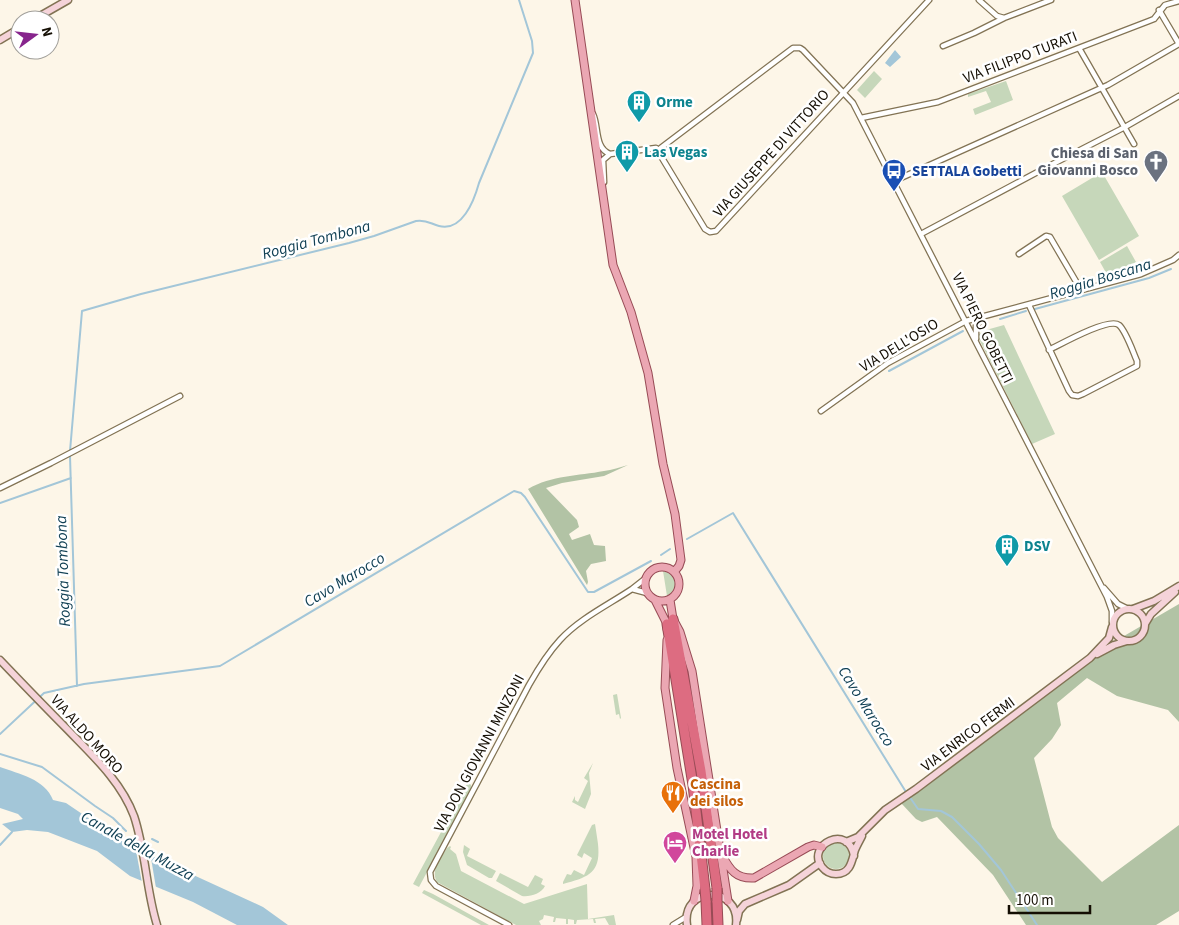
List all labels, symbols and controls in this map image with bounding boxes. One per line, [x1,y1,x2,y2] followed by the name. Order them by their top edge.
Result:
[10,10,60,60] north arrow
[36,25,57,39] text: N
[960,26,1080,89] street label: VIA FILIPPO TURATI
[708,85,835,222] street label: VIA GIUSEPPE DI VITTORIO
[626,89,652,123] building icon: Orme
[656,92,693,113] place label: Orme
[614,139,640,173] building icon: Las Vegas
[644,142,708,163] place label: Las Vegas
[1037,143,1138,181] place label: Chiesa di San Giovanni Bosco
[1143,149,1169,183] church icon: Chiesa di San Giovanni Bosco
[881,158,907,192] bus stop icon: SETTALA Gobetti
[912,161,1022,182] place label: SETTALA Gobetti
[260,215,373,265] water label: Roggia Tombona
[1047,253,1154,305] water label: Roggia Boscana
[947,269,1018,387] street label: VIA PIERO GOBETTI
[856,314,943,377] street label: VIA DELL'OSIO
[50,515,76,627] water label: Roggia Tombona
[994,533,1020,567] building icon: DSV
[1024,536,1051,557] place label: DSV
[300,547,389,613] water label: Cavo Marocco
[833,662,900,751] water label: Cavo Marocco
[429,671,530,836] street label: VIA DON GIOVANNI MINZONI
[45,690,128,778] street label: VIA ALDO MORO
[917,692,1020,777] street label: VIA ENRICO FERMI
[690,774,744,812] place label: Cascina dei silos
[660,780,686,814] restaurant icon: Cascina dei silos
[77,806,198,886] water label: Canale della Muzza
[692,824,768,862] place label: Motel Hotel Charlie
[662,830,688,864] hotel icon: Motel Hotel Charlie
[1009,882,1090,914] scale bar
[1016,890,1054,911] text: 100 m

